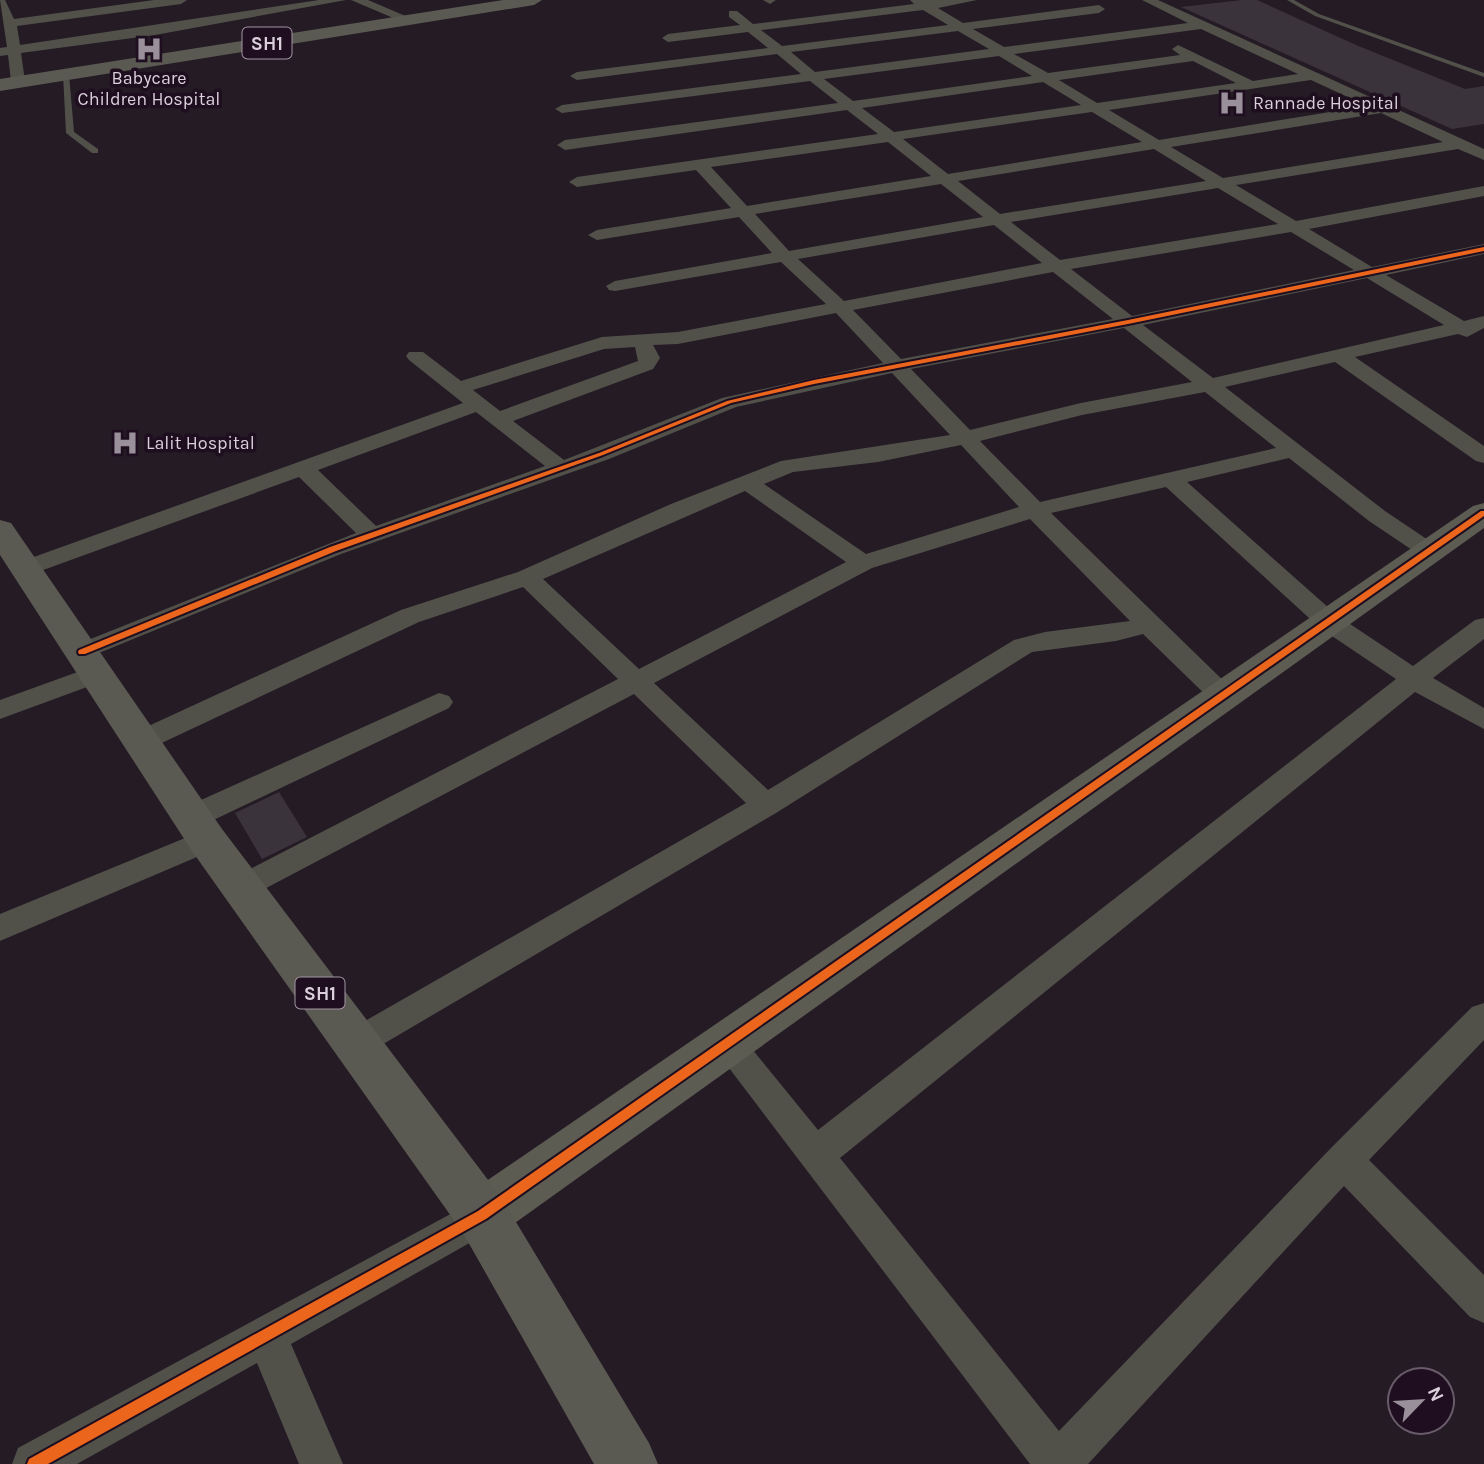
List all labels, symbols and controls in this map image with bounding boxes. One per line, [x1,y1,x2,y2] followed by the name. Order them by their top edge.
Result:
[243,28,292,58] road number: SH1
[134,34,164,64] hospital icon: Babycare Children Hospital
[78,67,220,110] place label: Babycare Children Hospital
[1217,88,1247,118] hospital icon: Rannade Hospital
[1253,92,1399,114] place label: Rannade Hospital
[110,428,140,458] hospital icon: Lalit Hospital
[146,432,255,454] place label: Lalit Hospital
[296,978,344,1009] road number: SH1
[1386,1366,1456,1436] north arrow
[1423,1383,1448,1405] text: N

